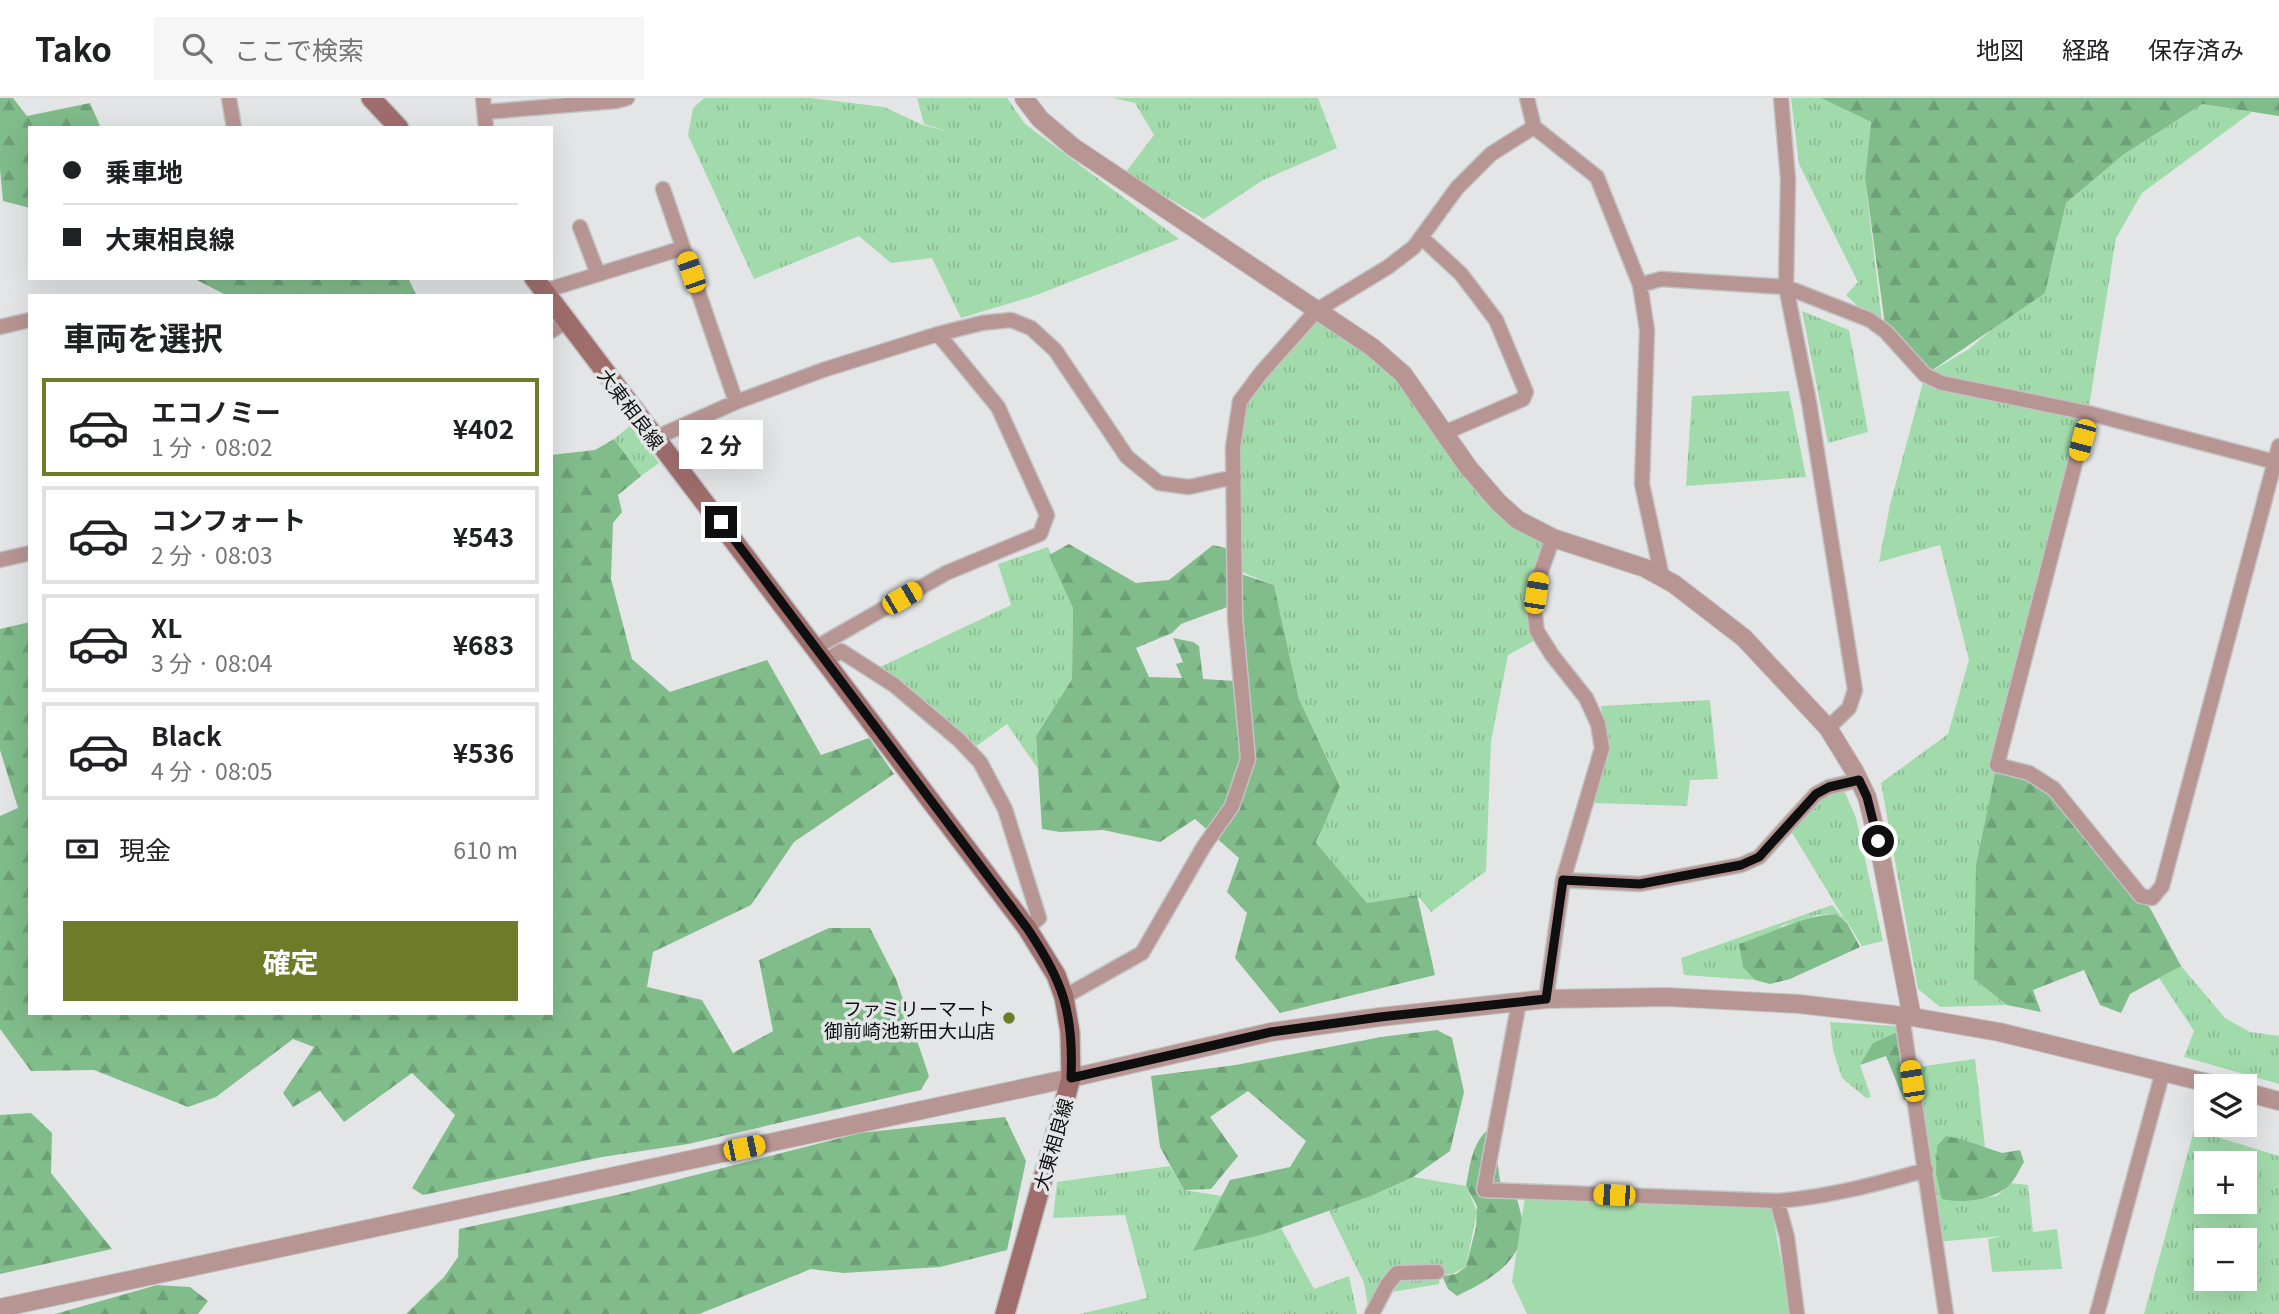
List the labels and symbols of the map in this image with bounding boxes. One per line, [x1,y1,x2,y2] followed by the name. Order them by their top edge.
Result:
[675,249,708,295] car
[593,362,671,454] street label: 大東相良線
[2067,417,2098,463] car
[679,420,763,470] callout: 2 分
[705,506,737,538] route end
[1523,571,1550,615] car
[879,578,926,618] car
[1862,825,1894,857] route start
[824,994,995,1043] place label: ファミリーマート 御前崎池新田大山店
[1001,1010,1017,1026] marker: ファミリーマート 御前崎池新田大山店
[1899,1059,1926,1103] car
[1026,1095,1078,1193] street label: 大東相良線
[722,1133,767,1163] car
[1593,1184,1636,1206] car

